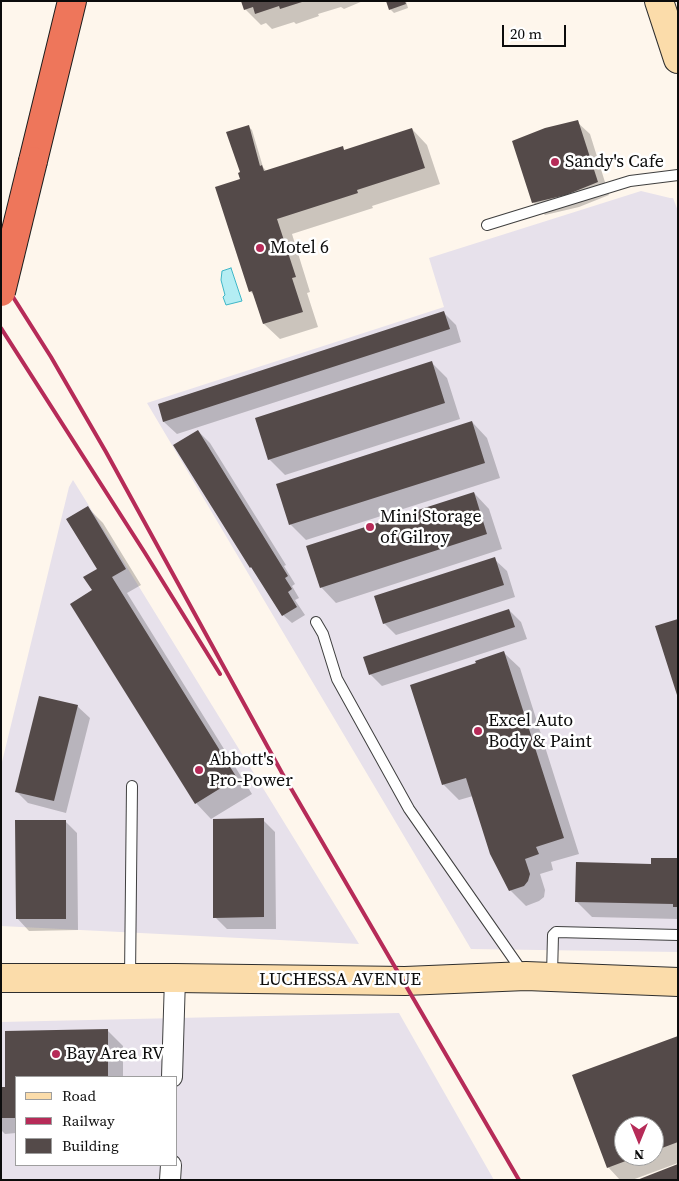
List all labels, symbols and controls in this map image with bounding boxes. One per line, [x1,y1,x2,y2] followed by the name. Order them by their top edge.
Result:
[504,15,568,47] scale bar
[510,23,542,44] text: 20 m
[565,151,664,173] place label: Sandy's Cafe
[549,156,561,168] marker: Sandy's Cafe
[270,237,329,259] place label: Motel 6
[254,242,266,254] marker: Motel 6
[380,506,482,548] place label: Mini Storage of Gilroy
[364,521,376,533] marker: Mini Storage of Gilroy
[488,710,592,752] place label: Excel Auto Body & Paint
[472,725,484,737] marker: Excel Auto Body & Paint
[209,749,293,792] place label: Abbott's Pro-Power
[193,764,205,776] marker: Abbott's Pro-Power
[259,969,421,991] street label: LUCHESSA AVENUE
[66,1043,164,1065] place label: Bay Area RV
[50,1048,62,1060] marker: Bay Area RV
[15,1076,178,1166] legend
[62,1085,96,1106] text: Road
[62,1110,115,1131] text: Railway
[614,1116,664,1166] north arrow
[62,1135,119,1156] text: Building
[634,1145,644,1165] text: N

